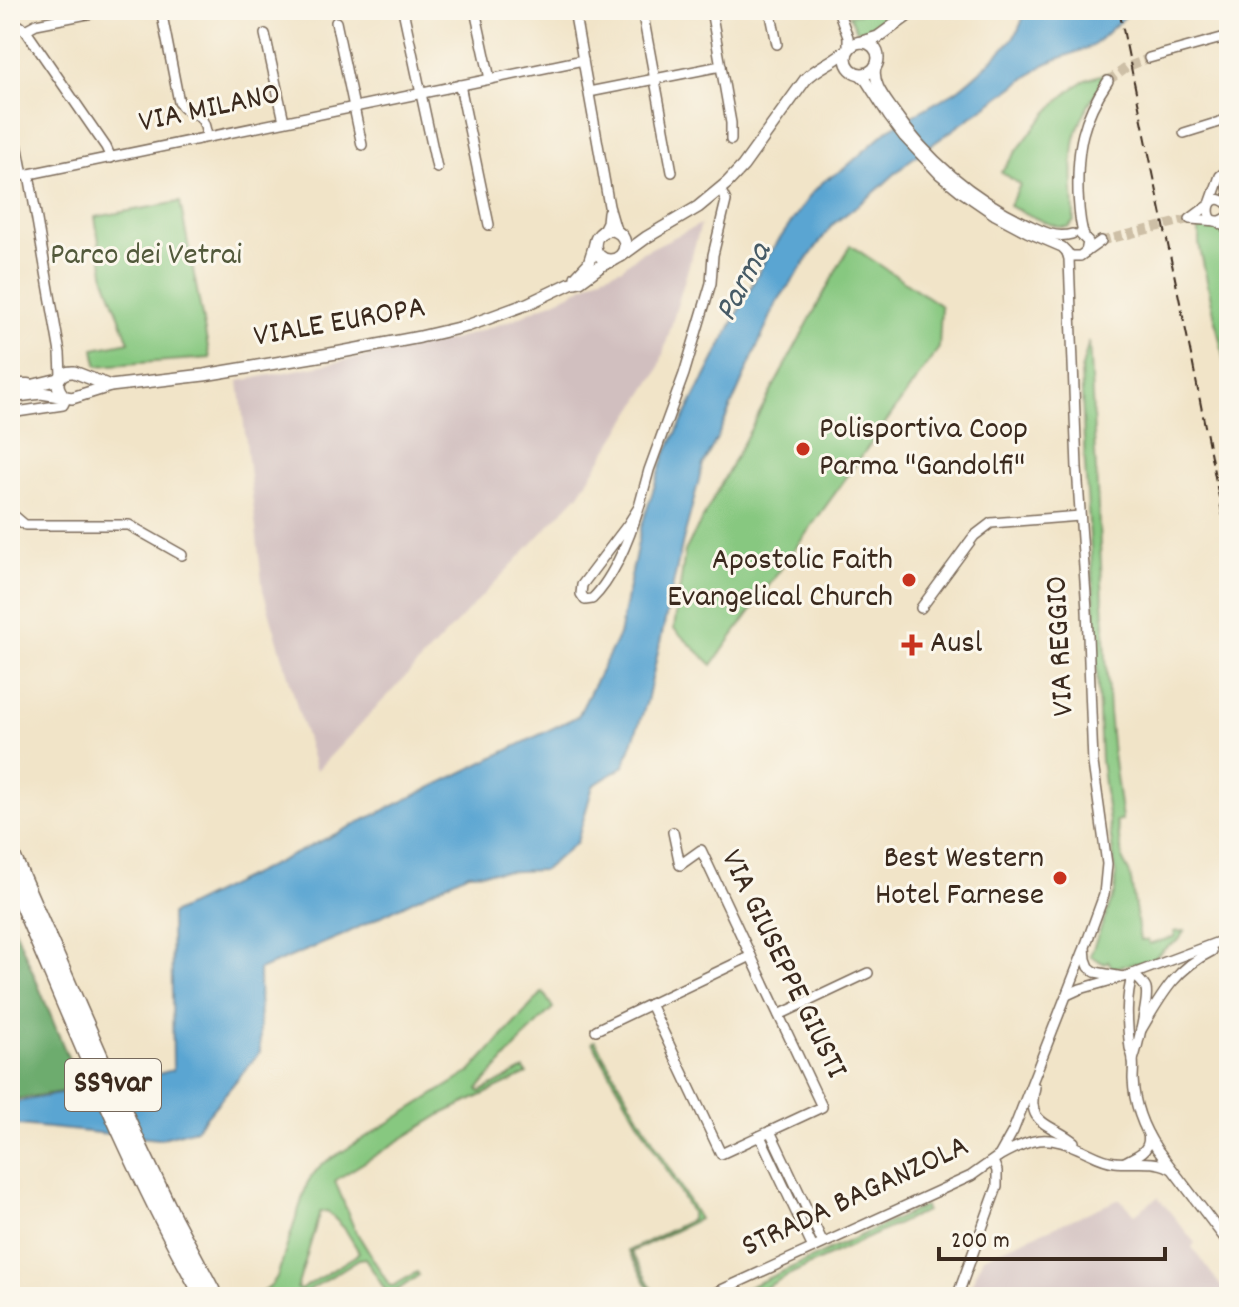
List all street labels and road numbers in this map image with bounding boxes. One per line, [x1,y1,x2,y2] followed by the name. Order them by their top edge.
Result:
[135,73,285,147] street label: VIA MILANO
[251,286,429,362] street label: VIALE EUROPA
[1035,574,1089,718] street label: VIA REGGIO
[707,843,857,1087] street label: VIA GIUSEPPE GIUSTI
[65,1059,161,1111] road number: SS9var
[735,1125,977,1271] street label: STRADA BAGANZOLA

